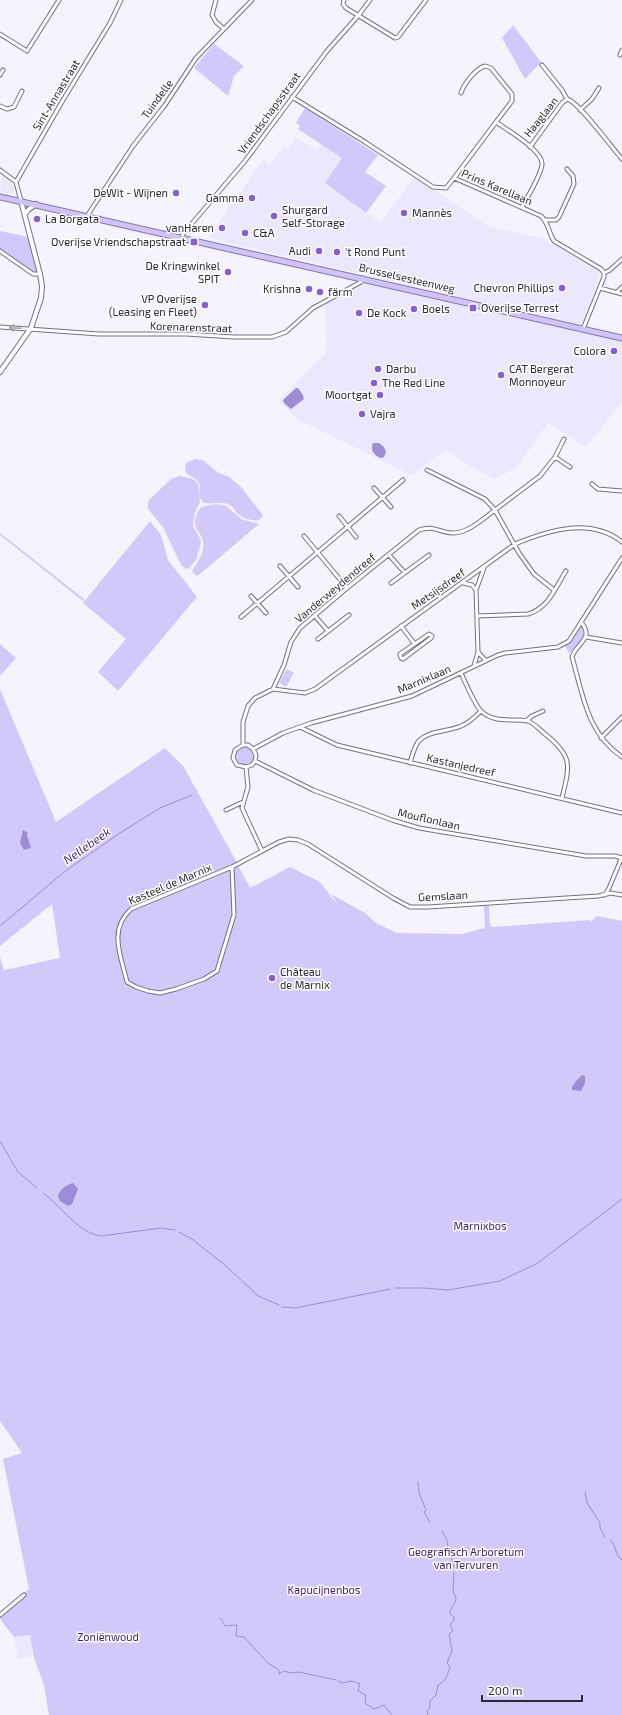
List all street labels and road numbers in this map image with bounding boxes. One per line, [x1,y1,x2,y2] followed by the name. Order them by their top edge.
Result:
[29,57,82,133] street label: Sint-Annastraat
[235,69,303,156] street label: Vriendschapsstraat
[138,76,175,121] street label: Tuindelle
[521,94,560,139] street label: Haaglaan
[460,166,535,207] street label: Prins Karellaan
[358,260,457,295] street label: Brusselsesteenweg
[150,319,232,334] street label: Korenarenstraat
[292,550,378,625] street label: Vanderweydendreef
[408,565,468,613] street label: Metsijsdreef
[395,661,452,696] street label: Marnixlaan
[425,750,497,780] street label: Kastanjedreef
[397,805,462,832] street label: Mouflonlaan
[126,860,214,907] street label: Kasteel de Marnix
[418,888,468,903] street label: Gemslaan

